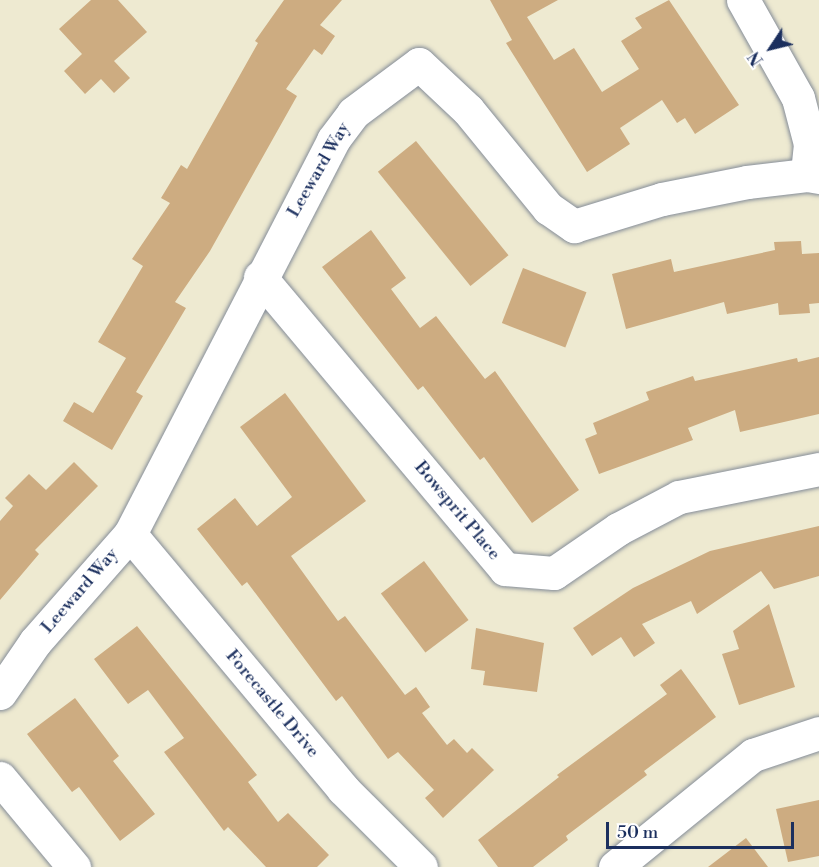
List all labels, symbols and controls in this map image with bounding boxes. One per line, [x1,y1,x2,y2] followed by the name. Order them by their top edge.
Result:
[741,18,801,78] north arrow
[744,47,768,69] text: N
[283,119,355,221] street label: Leeward Way
[409,457,505,565] street label: Bowsprit Place
[37,544,123,638] street label: Leeward Way
[221,646,323,762] street label: Forecastle Drive
[609,810,796,848] scale bar
[617,821,658,844] text: 50 m

